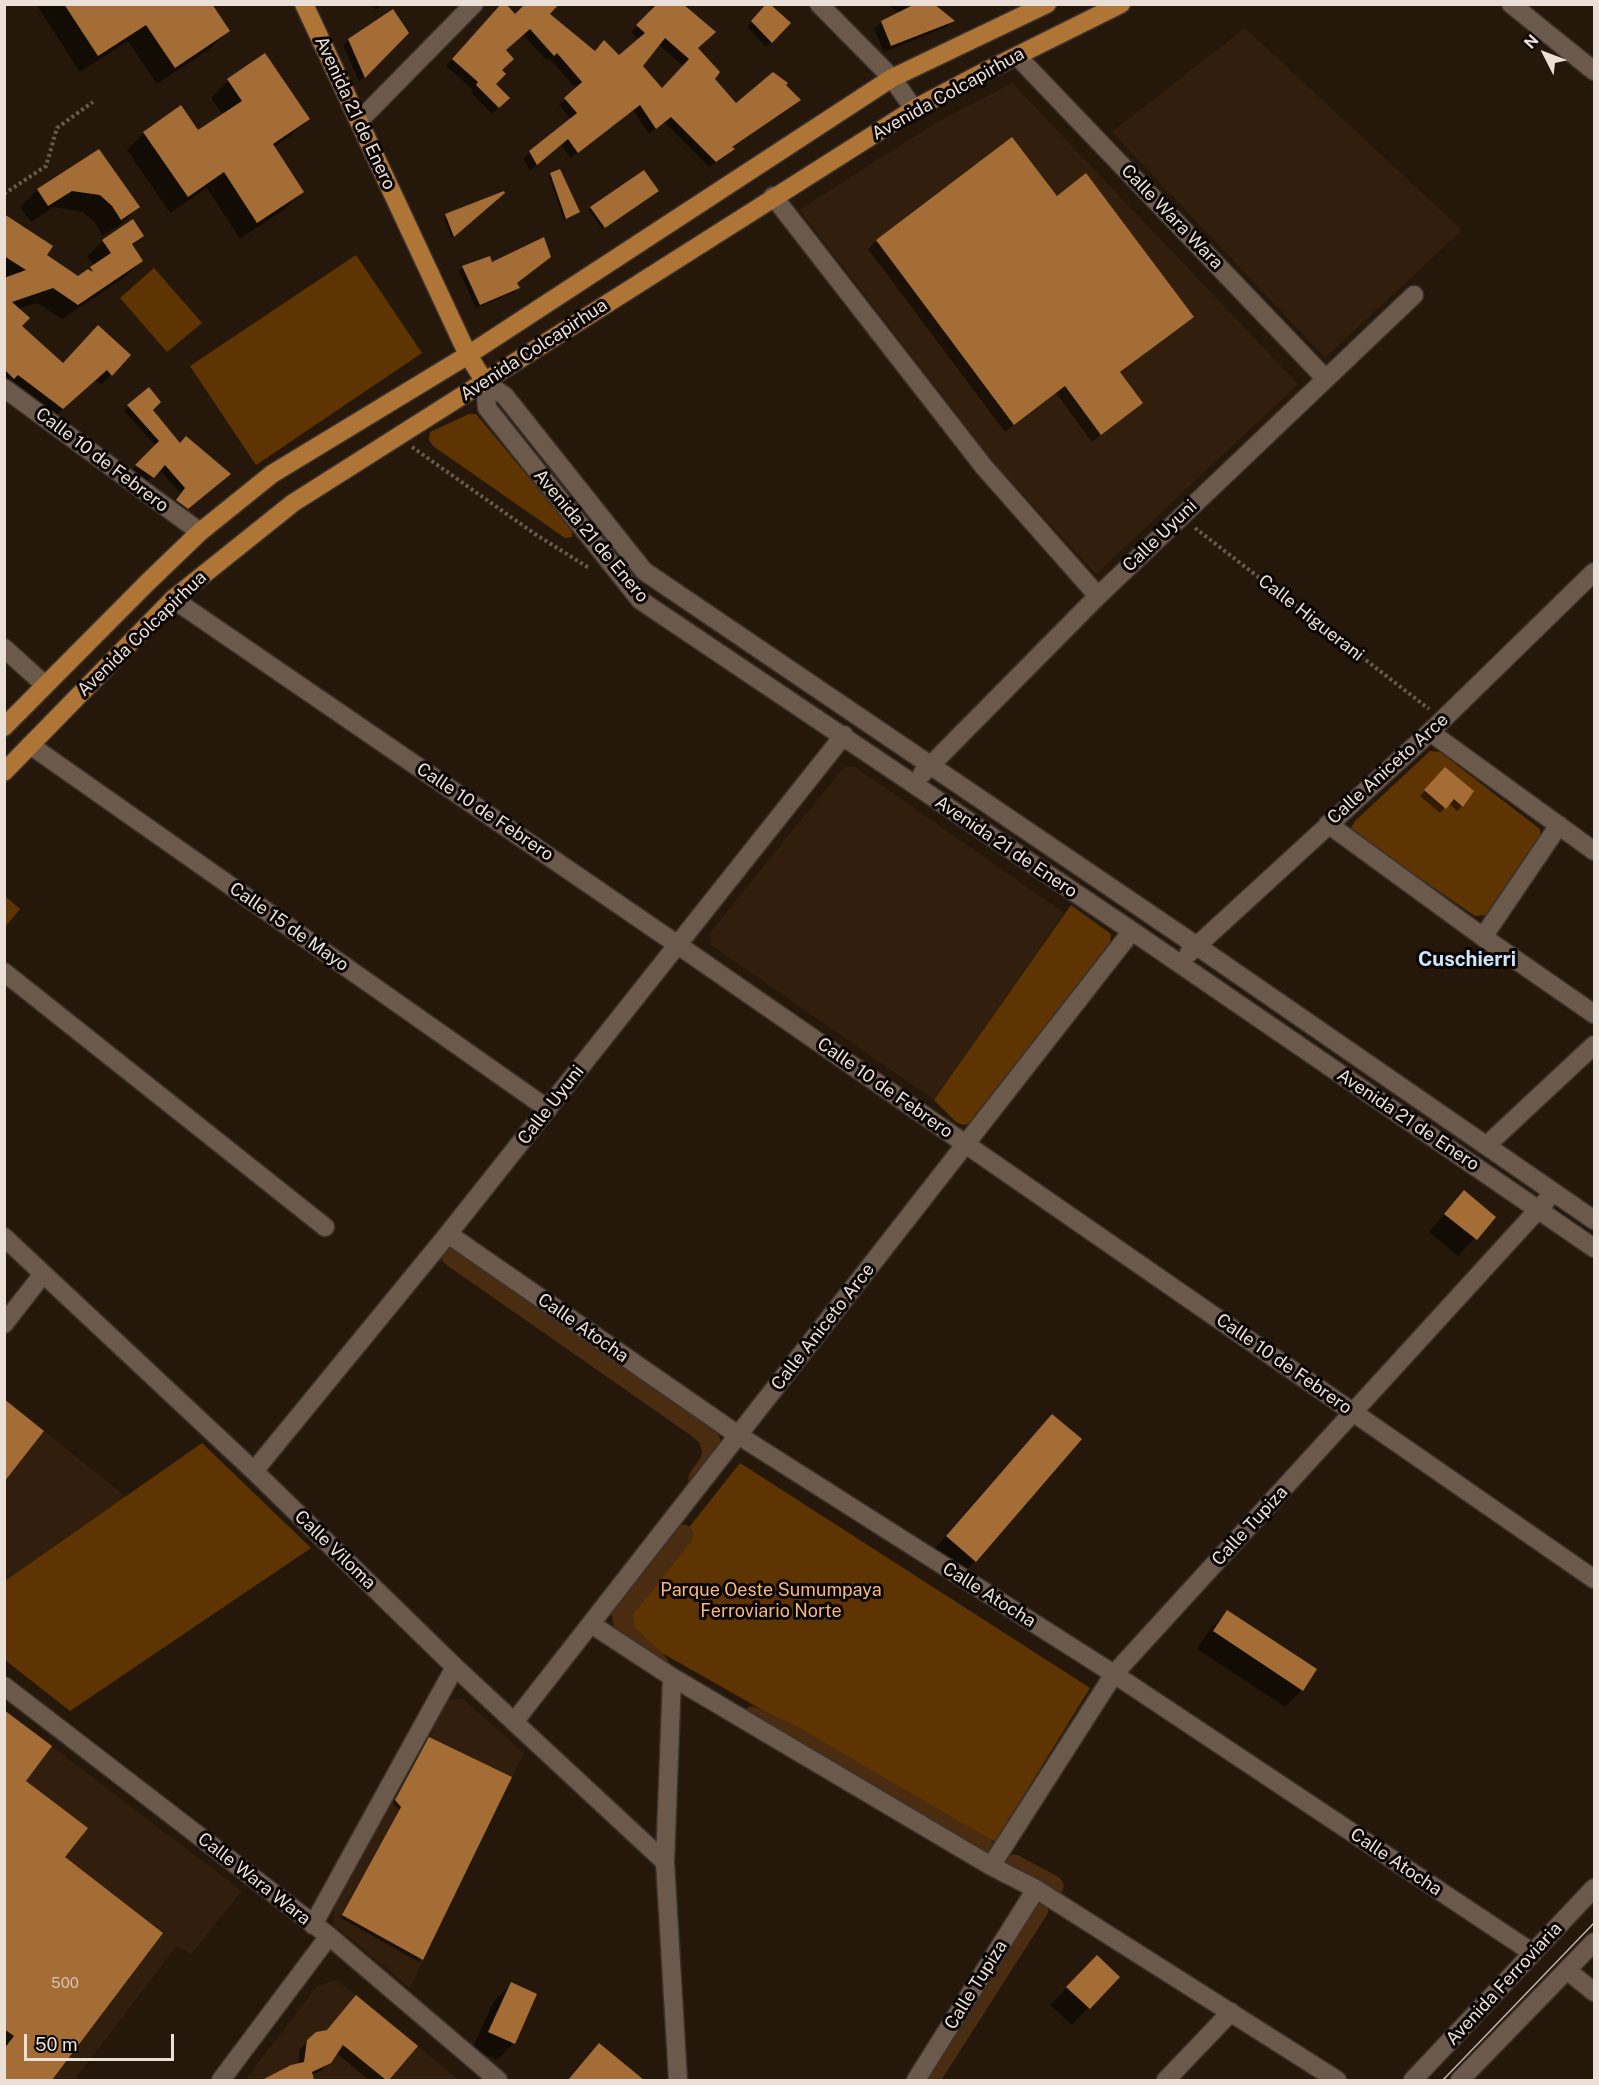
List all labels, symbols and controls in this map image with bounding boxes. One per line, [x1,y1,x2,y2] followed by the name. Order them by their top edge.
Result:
[1515,24,1575,84] north arrow
[1520,31,1542,53] text: N
[310,33,400,193] street label: Avenida 21 de Enero
[868,43,1028,145] street label: Avenida Colcapirhua
[1117,160,1227,274] street label: Calle Wara Wara
[456,294,612,406] street label: Avenida Colcapirhua
[31,403,173,517] street label: Calle 10 de Febrero
[529,465,653,607] street label: Avenida 21 de Enero
[1118,495,1202,577] street label: Calle Uyuni
[73,567,211,701] street label: Avenida Colcapirhua
[1254,570,1368,666] street label: Calle Higuerani
[1323,709,1453,829] street label: Calle Aniceto Arce
[412,758,558,866] street label: Calle 10 de Febrero
[931,791,1081,903] street label: Avenida 21 de Enero
[225,878,353,976] street label: Calle 15 de Mayo
[1418,948,1516,972] district label: Cuschierri
[813,1033,957,1143] street label: Calle 10 de Febrero
[513,1061,589,1149] street label: Calle Uyuni
[1333,1064,1483,1176] street label: Avenida 21 de Enero
[767,1259,879,1395] street label: Calle Aniceto Arce
[534,1289,632,1367] street label: Calle Atocha
[1212,1309,1356,1419] street label: Calle 10 de Febrero
[1208,1482,1292,1570] street label: Calle Tupiza
[290,1506,380,1594] street label: Calle Viloma
[938,1558,1040,1632] street label: Calle Atocha
[660,1579,882,1622] park label: Parque Oeste Sumumpaya Ferroviario Norte
[1346,1823,1446,1901] street label: Calle Atocha
[193,1828,315,1930] street label: Calle Wara Wara
[1441,1918,1567,2050] street label: Avenida Ferroviaria
[940,1936,1012,2034] street label: Calle Tupiza
[51,1974,79,1992] house number: 500
[27,2022,177,2060] scale bar
[35,2034,78,2055] text: 50 m

